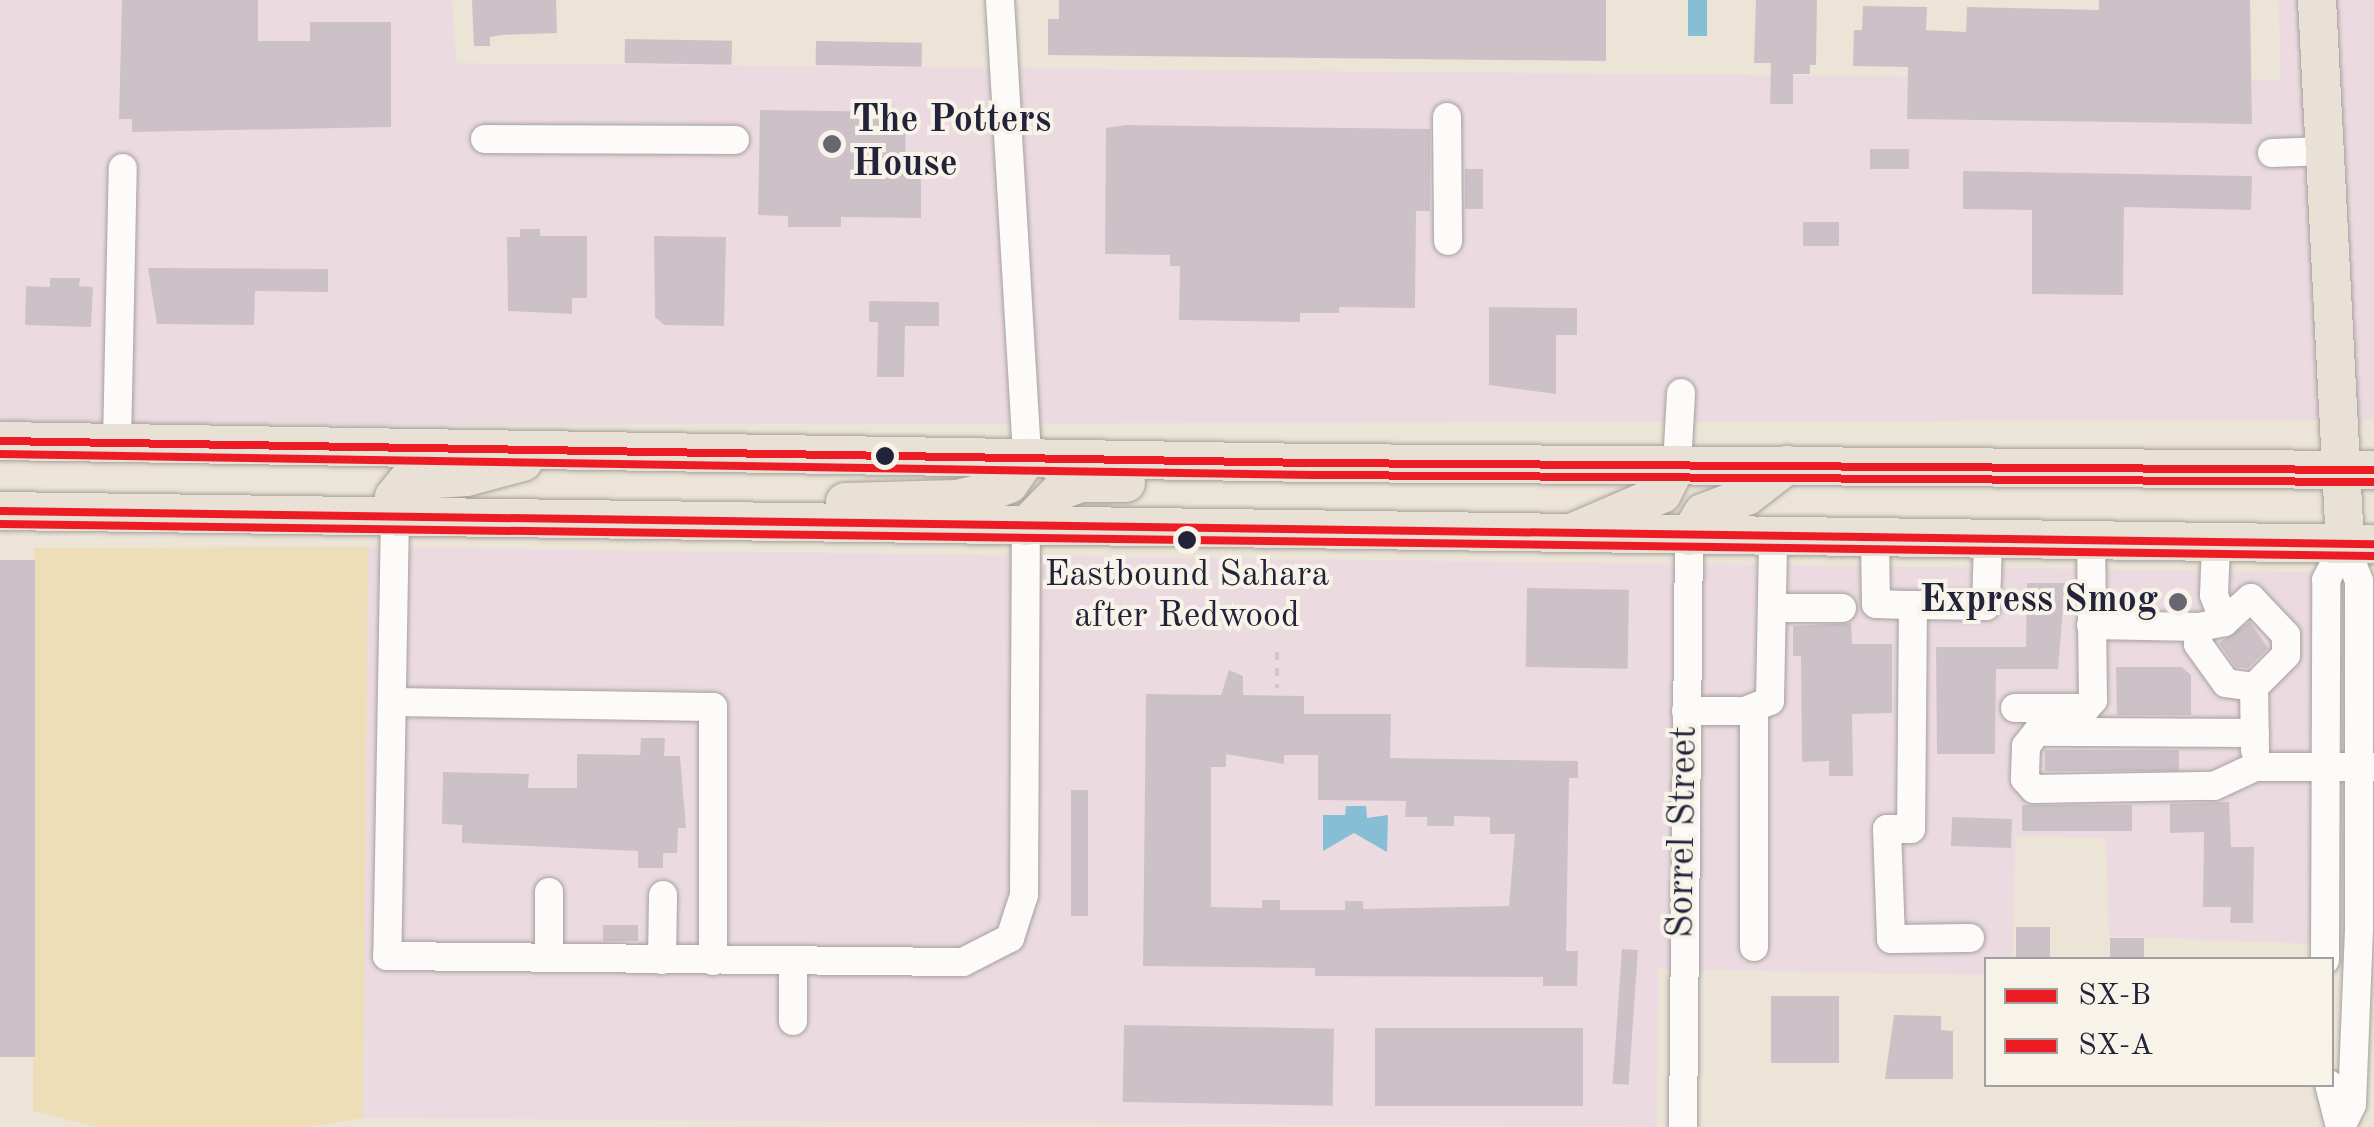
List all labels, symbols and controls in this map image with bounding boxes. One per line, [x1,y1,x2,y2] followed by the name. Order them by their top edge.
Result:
[852,99,1051,188] place label: The Potters House
[821,133,843,155] marker: The Potters House
[875,446,895,466] unlabelled marker
[1177,530,1197,550] marker: Eastbound Sahara after Redwood
[1045,554,1329,639] place label: Eastbound Sahara after Redwood
[1919,579,2158,625] place label: Express Smog
[2167,591,2189,613] marker: Express Smog
[1659,725,1709,939] street label: Sorrel Street
[1984,957,2334,1087] legend
[2078,981,2151,1011] text: SX-B
[2078,1031,2153,1061] text: SX-A

